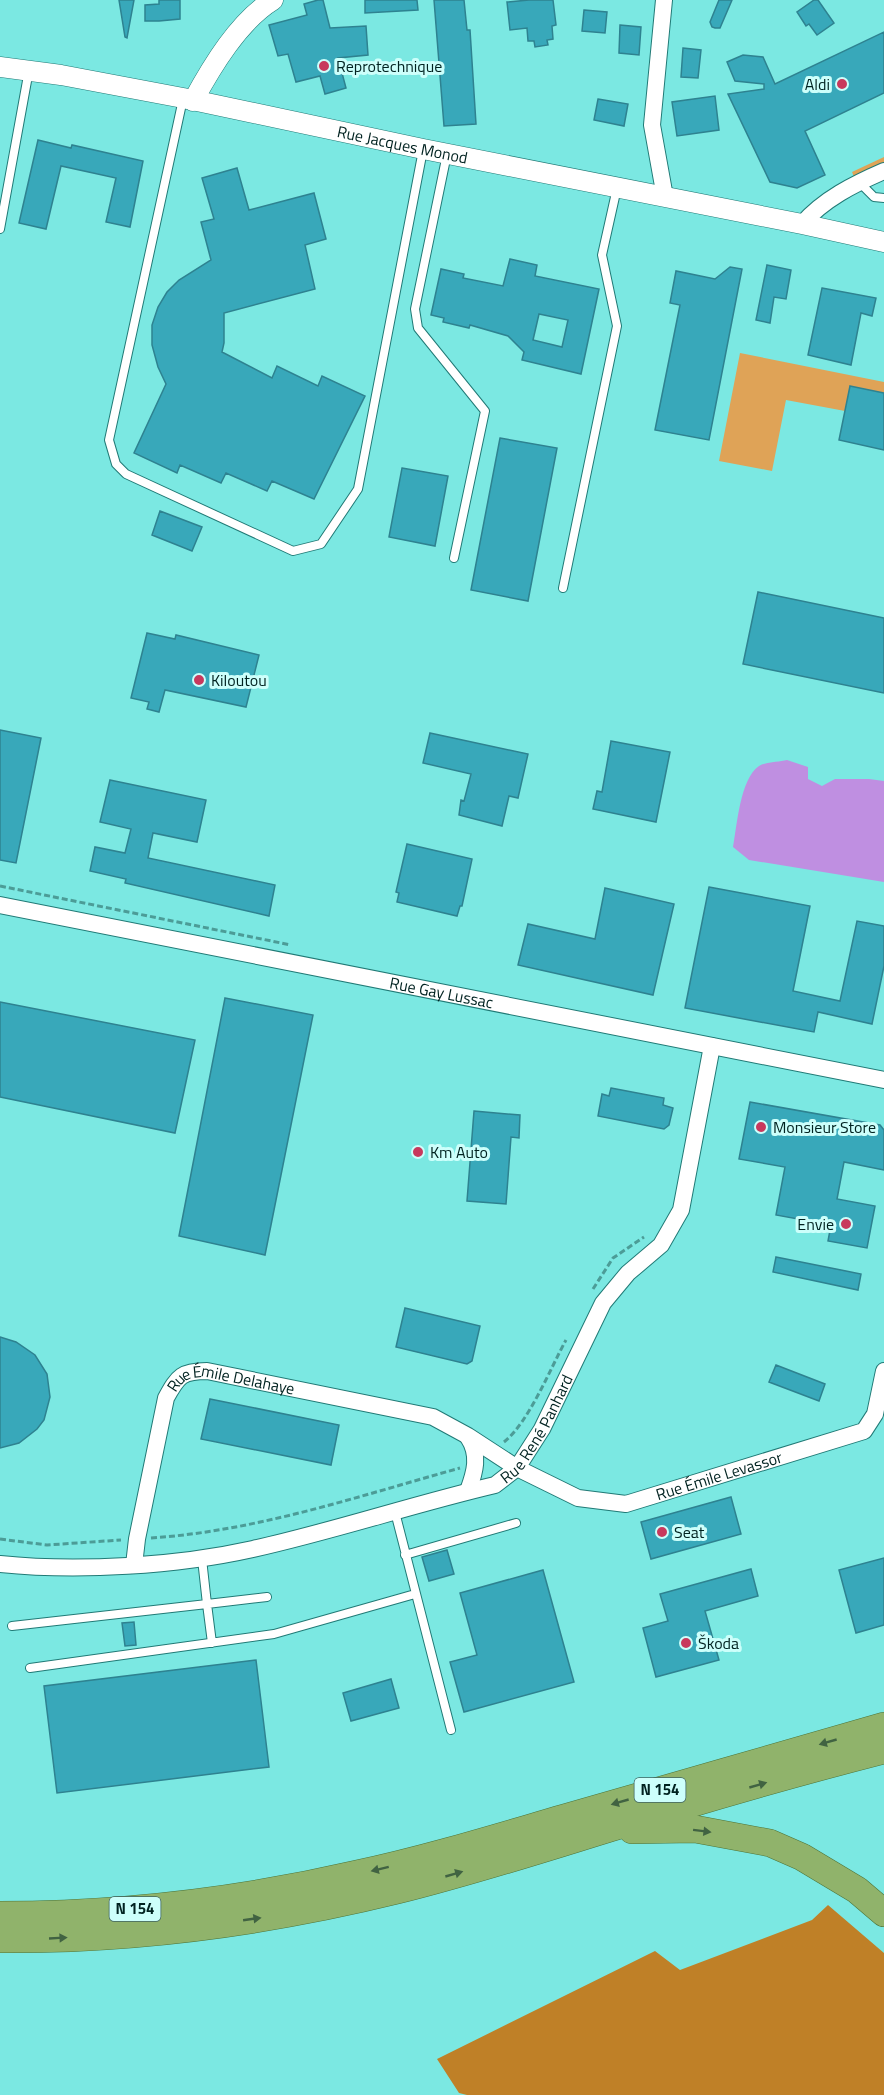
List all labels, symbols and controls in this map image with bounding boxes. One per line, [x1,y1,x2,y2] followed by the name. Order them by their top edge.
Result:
[336,54,442,78] place label: Reprotechnique
[317,59,331,73] marker: Reprotechnique
[805,72,830,96] place label: Aldi
[835,77,849,91] marker: Aldi
[335,119,470,170] street label: Rue Jacques Monod
[211,668,267,692] place label: Kiloutou
[192,673,206,687] marker: Kiloutou
[388,970,495,1014] street label: Rue Gay Lussac
[773,1115,876,1139] place label: Monsieur Store
[754,1120,768,1134] marker: Monsieur Store
[430,1140,488,1164] place label: Km Auto
[411,1145,425,1159] marker: Km Auto
[797,1212,834,1236] place label: Envie
[839,1217,853,1231] marker: Envie
[160,1358,297,1401] street label: Rue Émile Delahaye
[495,1370,579,1489] street label: Rue René Panhard
[653,1445,786,1506] street label: Rue Émile Levassor
[674,1520,705,1544] place label: Seat
[655,1525,669,1539] marker: Seat
[698,1631,739,1655] place label: Škoda
[679,1636,693,1650] marker: Škoda
[819,1738,837,1747] one-way arrow
[634,1778,686,1802] road number: N 154
[749,1779,767,1789] one-way arrow
[611,1798,629,1807] one-way arrow
[692,1826,711,1835] one-way arrow
[370,1864,389,1874] one-way arrow
[445,1869,463,1879] one-way arrow
[110,1897,160,1921] road number: N 154
[243,1914,262,1923] one-way arrow
[49,1934,68,1943] one-way arrow

